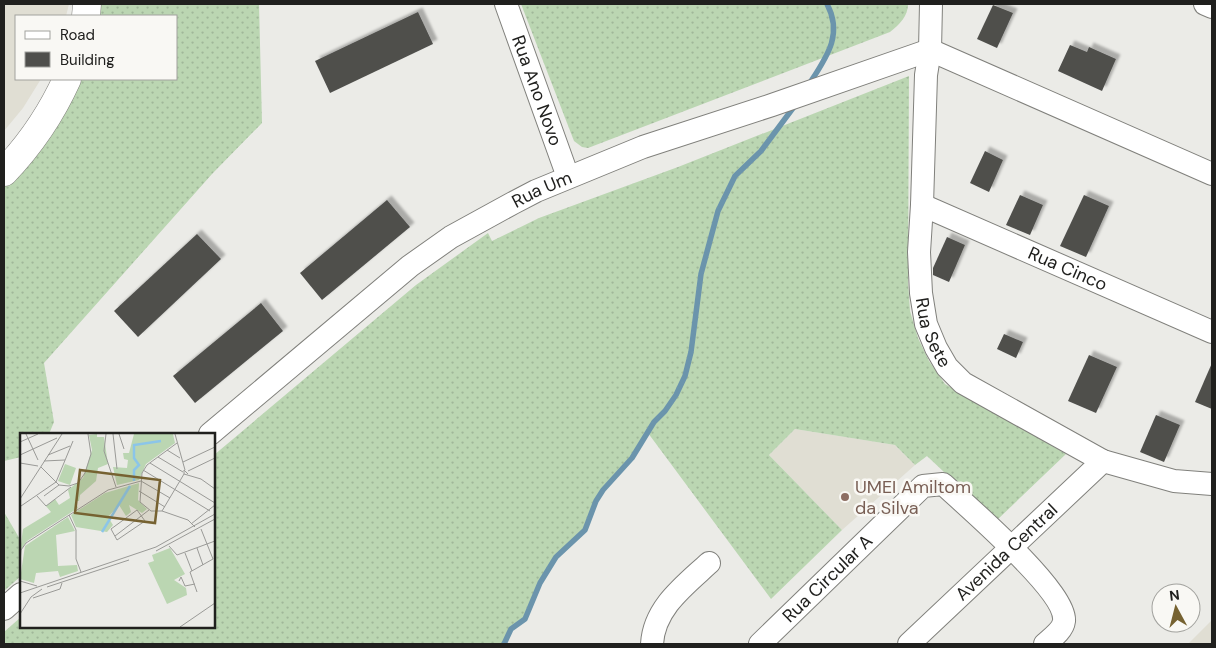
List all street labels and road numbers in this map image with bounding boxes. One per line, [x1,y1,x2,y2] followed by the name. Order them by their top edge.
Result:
[506,32,568,149] street label: Rua Ano Novo
[508,166,575,214] street label: Rua Um
[1024,241,1111,297] street label: Rua Cinco
[910,296,957,372] street label: Rua Sete
[950,498,1063,606] street label: Avenida Central
[777,529,878,628] street label: Rua Circular A

